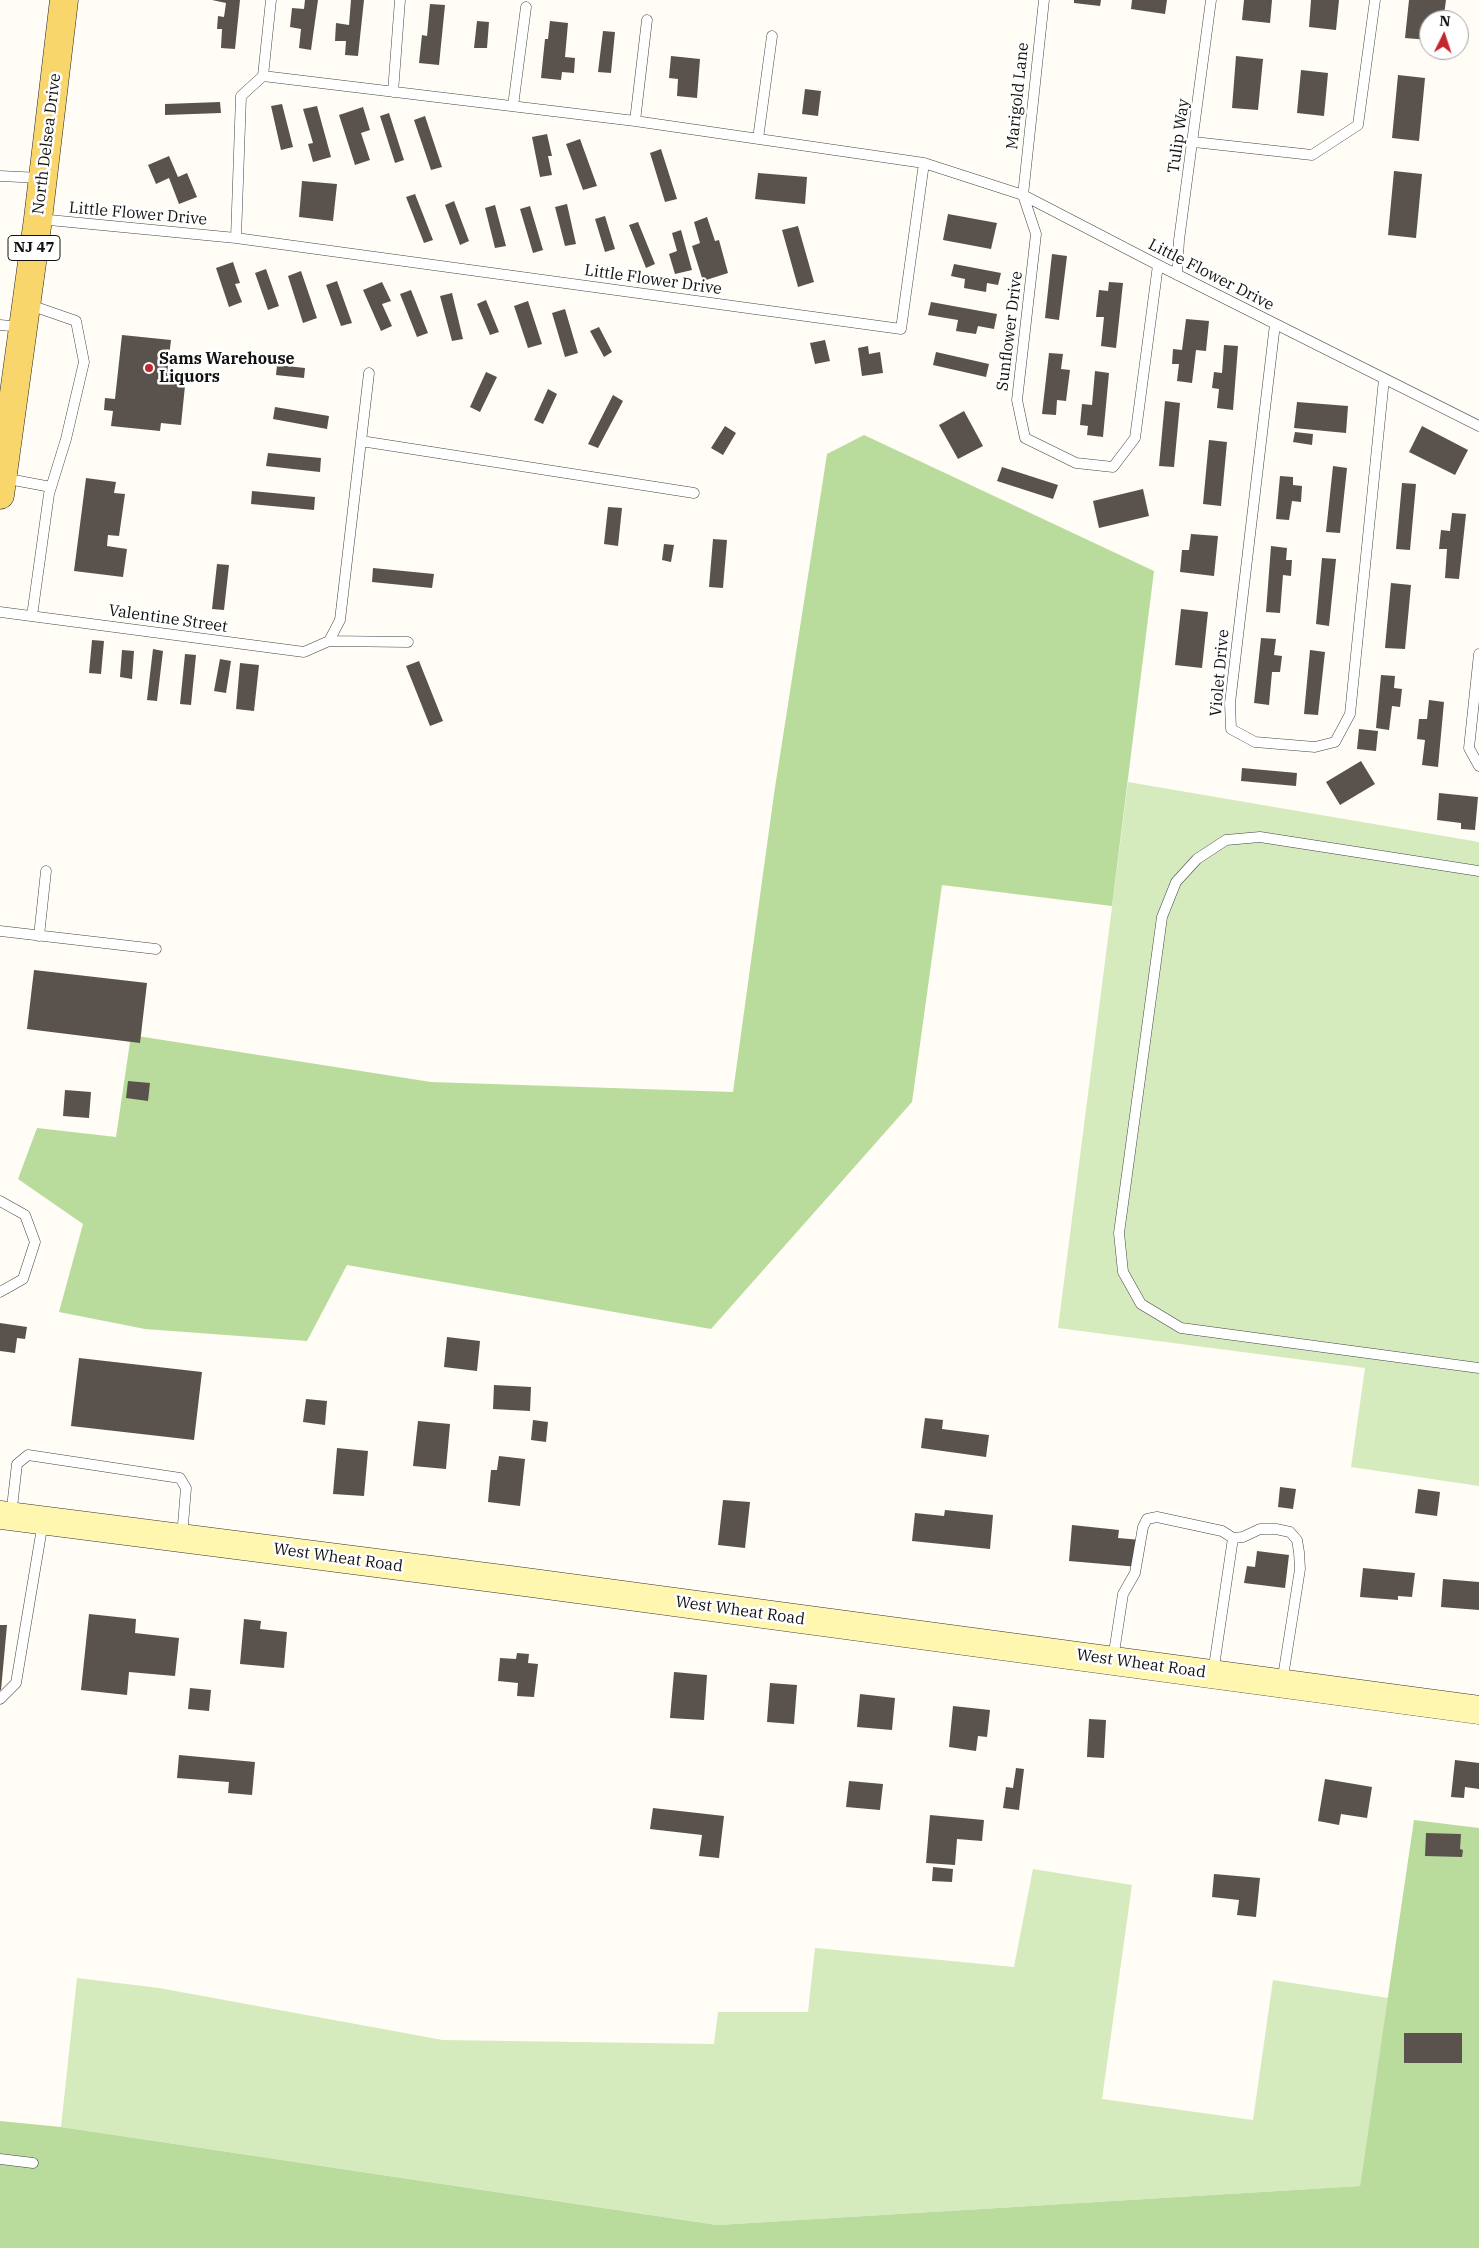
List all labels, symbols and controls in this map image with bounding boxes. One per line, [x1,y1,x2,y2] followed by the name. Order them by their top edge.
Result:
[1419,10,1469,60] north arrow
[1439,12,1451,30] text: N
[1003,41,1033,151] street label: Marigold Lane
[29,72,65,216] street label: North Delsea Drive
[1164,98,1194,174] street label: Tulip Way
[68,198,208,230] street label: Little Flower Drive
[1145,235,1277,315] street label: Little Flower Drive
[8,236,60,260] road number: NJ 47
[583,261,723,299] street label: Little Flower Drive
[993,270,1027,392] street label: Sunflower Drive
[159,349,295,387] place label: Sams Warehouse Liquors
[143,362,155,374] marker: Sams Warehouse Liquors
[107,601,229,637] street label: Valentine Street
[1207,629,1233,717] street label: Violet Drive
[272,1539,404,1577] street label: West Wheat Road
[674,1592,806,1630] street label: West Wheat Road
[1075,1645,1207,1683] street label: West Wheat Road

